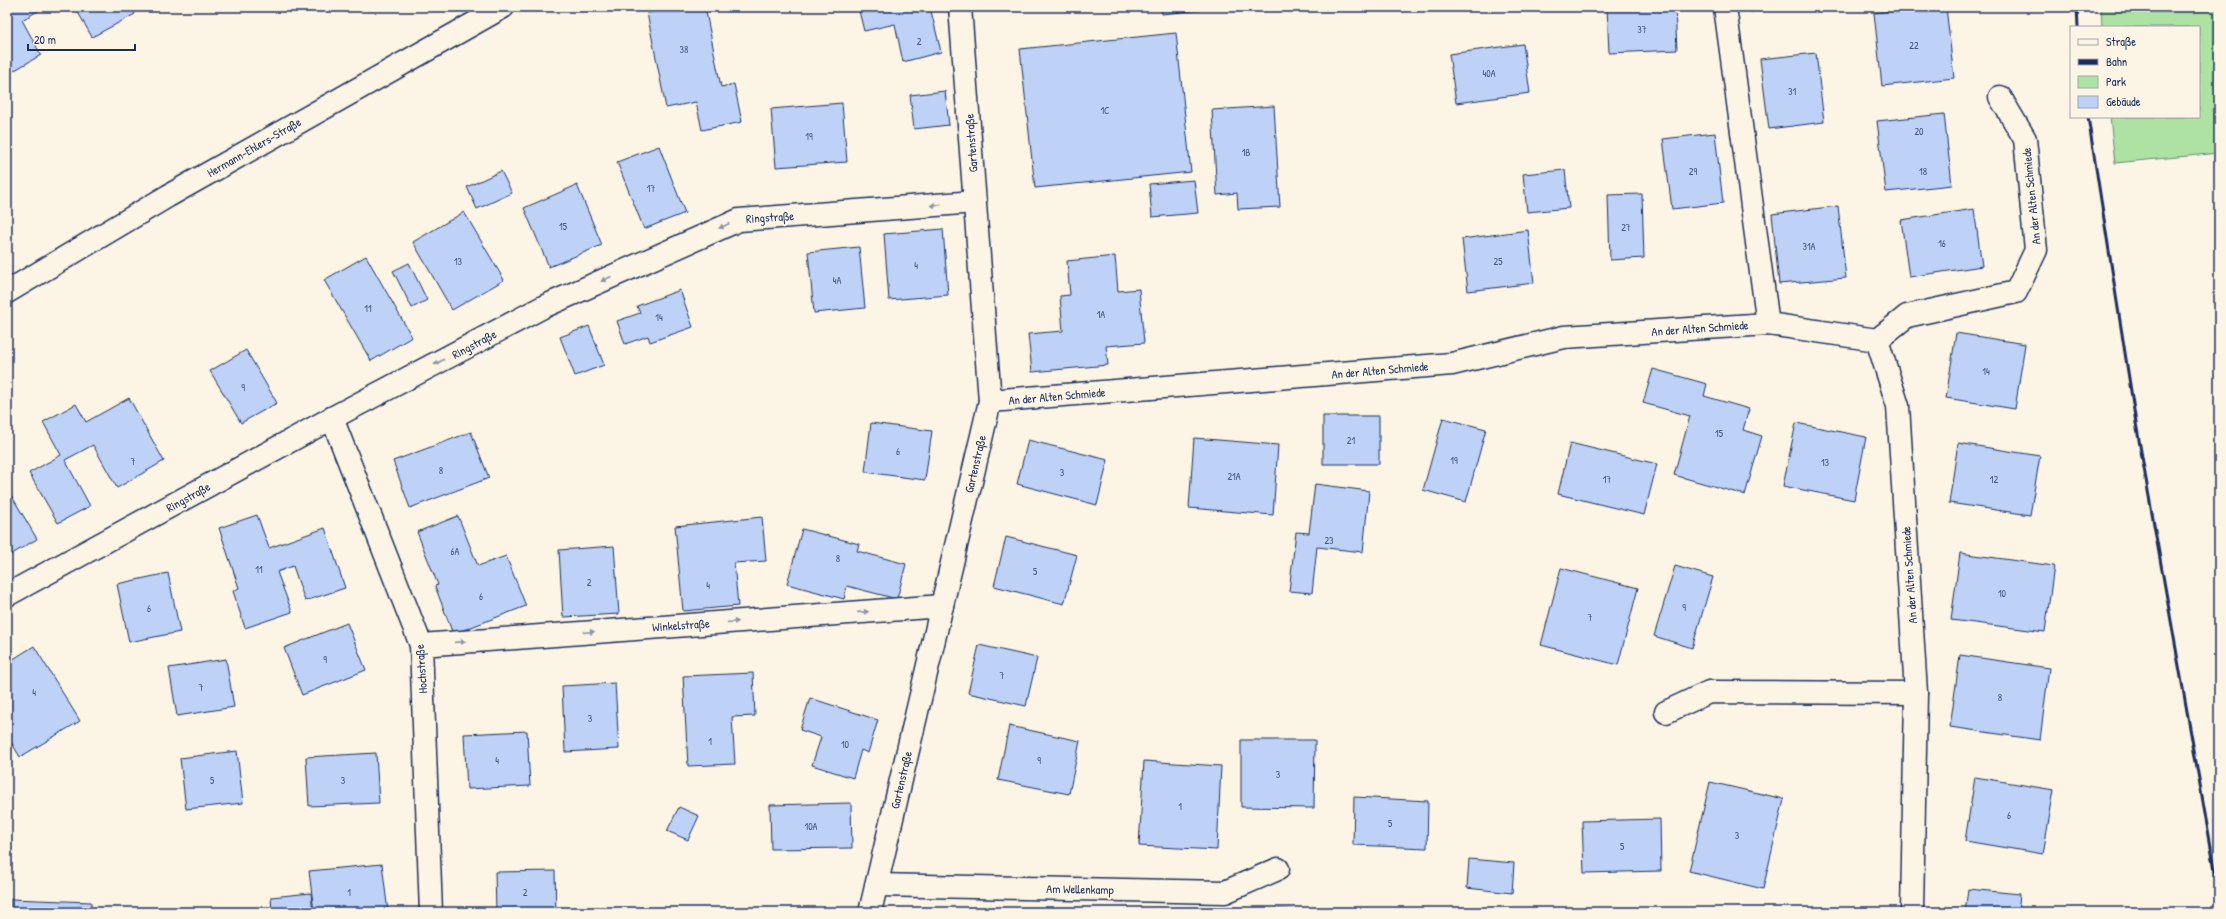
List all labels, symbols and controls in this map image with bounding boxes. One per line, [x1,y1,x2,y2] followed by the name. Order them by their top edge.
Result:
[1637,23,1647,36] house number: 37
[28,26,135,52] scale bar
[2070,26,2200,118] legend
[34,31,56,48] text: 20 m
[2106,33,2136,50] text: Straße
[917,35,922,48] house number: 2
[1909,39,1919,52] house number: 22
[680,43,688,56] house number: 38
[2106,53,2127,70] text: Bahn
[1482,67,1496,80] house number: 40A
[2106,73,2126,90] text: Park
[1788,85,1796,98] house number: 31
[2106,93,2141,110] text: Gebäude
[1100,104,1110,117] house number: 1C
[204,113,304,181] street label: Hermann-Ehlers-Straße
[960,113,982,173] street label: Gartenstraße
[1914,125,1924,138] house number: 20
[805,130,813,143] house number: 19
[1242,146,1250,159] house number: 1B
[2017,147,2045,245] street label: An der Alten Schmiede
[1689,165,1698,178] house number: 29
[1919,165,1927,178] house number: 18
[647,182,655,195] house number: 17
[930,201,942,208] one-way arrow
[745,207,795,227] street label: Ringstraße
[559,220,568,233] house number: 15
[1621,221,1631,234] house number: 27
[719,223,730,229] one-way arrow
[1938,237,1946,250] house number: 16
[1803,240,1816,253] house number: 31A
[454,255,463,268] house number: 13
[1494,255,1503,268] house number: 25
[914,259,918,272] house number: 4
[833,274,841,287] house number: 4A
[600,276,611,282] one-way arrow
[364,302,372,315] house number: 11
[1097,308,1105,321] house number: 1A
[655,311,663,324] house number: 14
[1651,316,1749,340] street label: An der Alten Schmiede
[449,325,499,363] street label: Ringstraße
[1331,357,1429,383] street label: An der Alten Schmiede
[433,359,445,365] one-way arrow
[1982,365,1990,378] house number: 14
[241,381,245,394] house number: 9
[1008,383,1106,409] street label: An der Alten Schmiede
[1715,427,1724,440] house number: 15
[960,433,990,494] street label: Gartenstraße
[1347,434,1356,447] house number: 21
[896,445,900,458] house number: 6
[1450,454,1458,467] house number: 19
[131,455,136,468] house number: 7
[1821,456,1830,469] house number: 13
[439,464,443,477] house number: 8
[1060,466,1065,479] house number: 3
[1227,470,1241,483] house number: 21A
[1603,473,1611,486] house number: 17
[1990,473,1998,486] house number: 12
[163,478,213,516] street label: Ringstraße
[1897,526,1921,624] street label: An der Alten Schmiede
[1324,534,1334,547] house number: 23
[451,545,460,558] house number: 6A
[836,552,840,565] house number: 8
[255,563,263,576] house number: 11
[1033,565,1038,578] house number: 5
[587,576,592,589] house number: 2
[706,579,710,592] house number: 4
[1998,587,2007,600] house number: 10
[479,590,483,603] house number: 6
[1682,601,1686,614] house number: 9
[147,602,151,615] house number: 6
[857,608,869,615] one-way arrow
[1588,611,1593,624] house number: 7
[652,614,711,635] street label: Winkelstraße
[727,618,739,625] one-way arrow
[583,629,595,636] one-way arrow
[454,639,466,646] one-way arrow
[411,644,431,694] street label: Hochstraße
[323,653,327,666] house number: 9
[1000,669,1005,682] house number: 7
[199,681,204,694] house number: 7
[32,686,36,699] house number: 4
[1998,691,2002,704] house number: 8
[588,712,593,725] house number: 3
[708,735,712,748] house number: 1
[841,738,850,751] house number: 10
[886,749,916,810] street label: Gartenstraße
[495,754,499,767] house number: 4
[1037,754,1041,767] house number: 9
[1276,768,1281,781] house number: 3
[210,774,215,787] house number: 5
[341,774,346,787] house number: 3
[1178,800,1182,813] house number: 1
[2007,809,2011,822] house number: 6
[1388,817,1393,830] house number: 5
[805,820,818,833] house number: 10A
[1735,829,1740,842] house number: 3
[1620,840,1625,853] house number: 5
[1046,880,1114,898] street label: Am Wellenkamp
[347,886,351,899] house number: 1
[523,886,528,899] house number: 2

